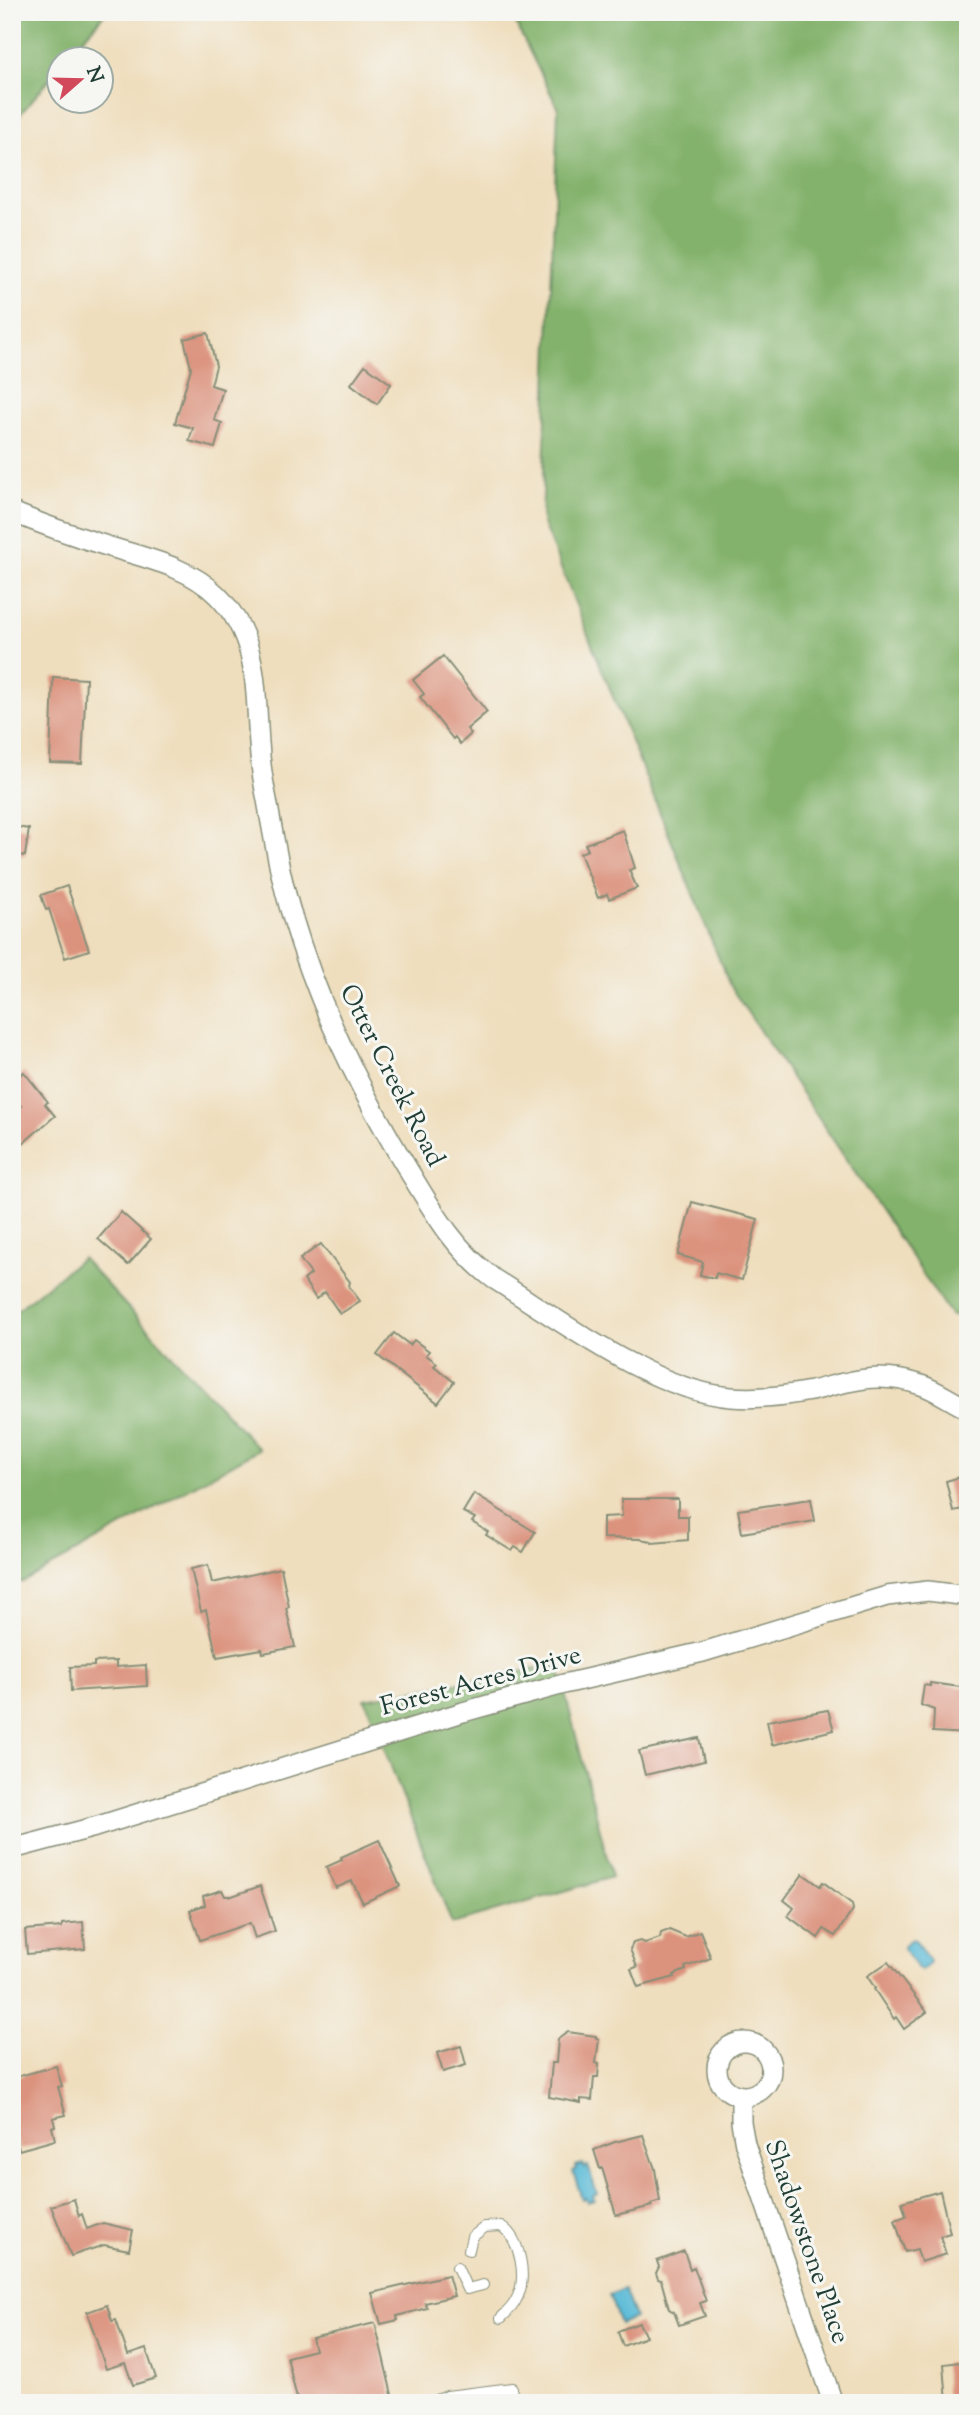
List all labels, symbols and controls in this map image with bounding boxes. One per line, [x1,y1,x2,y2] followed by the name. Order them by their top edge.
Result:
[46,46,116,116] north arrow
[78,63,109,87] text: N
[329,979,453,1174] street label: Otter Creek Road
[376,1637,586,1727] street label: Forest Acres Drive
[754,2135,858,2349] street label: Shadowstone Place

